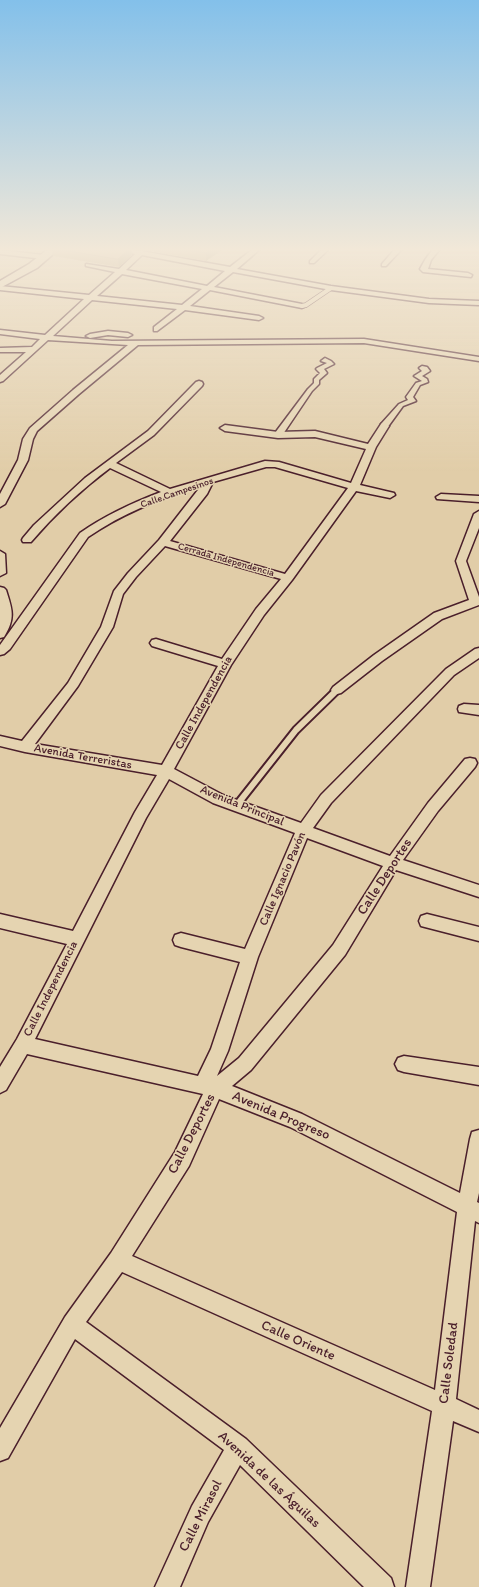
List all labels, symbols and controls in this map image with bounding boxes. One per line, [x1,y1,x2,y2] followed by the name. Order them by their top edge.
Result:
[139,475,215,511] street label: Calle Campesinos
[176,540,276,580] street label: Cerrada Independencia
[172,654,236,752] street label: Calle Independencia
[33,741,133,773] street label: Avenida Terreristas
[198,783,286,829] street label: Avenida Principal
[257,830,309,928] street label: Calle Ignacio Pavón
[354,836,416,918] street label: Calle Deportes
[21,939,81,1039] street label: Calle Independencia
[230,1088,332,1144] street label: Avenida Progreso
[165,1091,219,1177] street label: Calle Deportes
[258,1317,338,1365] street label: Calle Oriente
[436,1321,462,1405] street label: Calle Soledad
[214,1428,324,1532] street label: Avenida de las Águilas
[176,1477,226,1555] street label: Calle Mirasol

